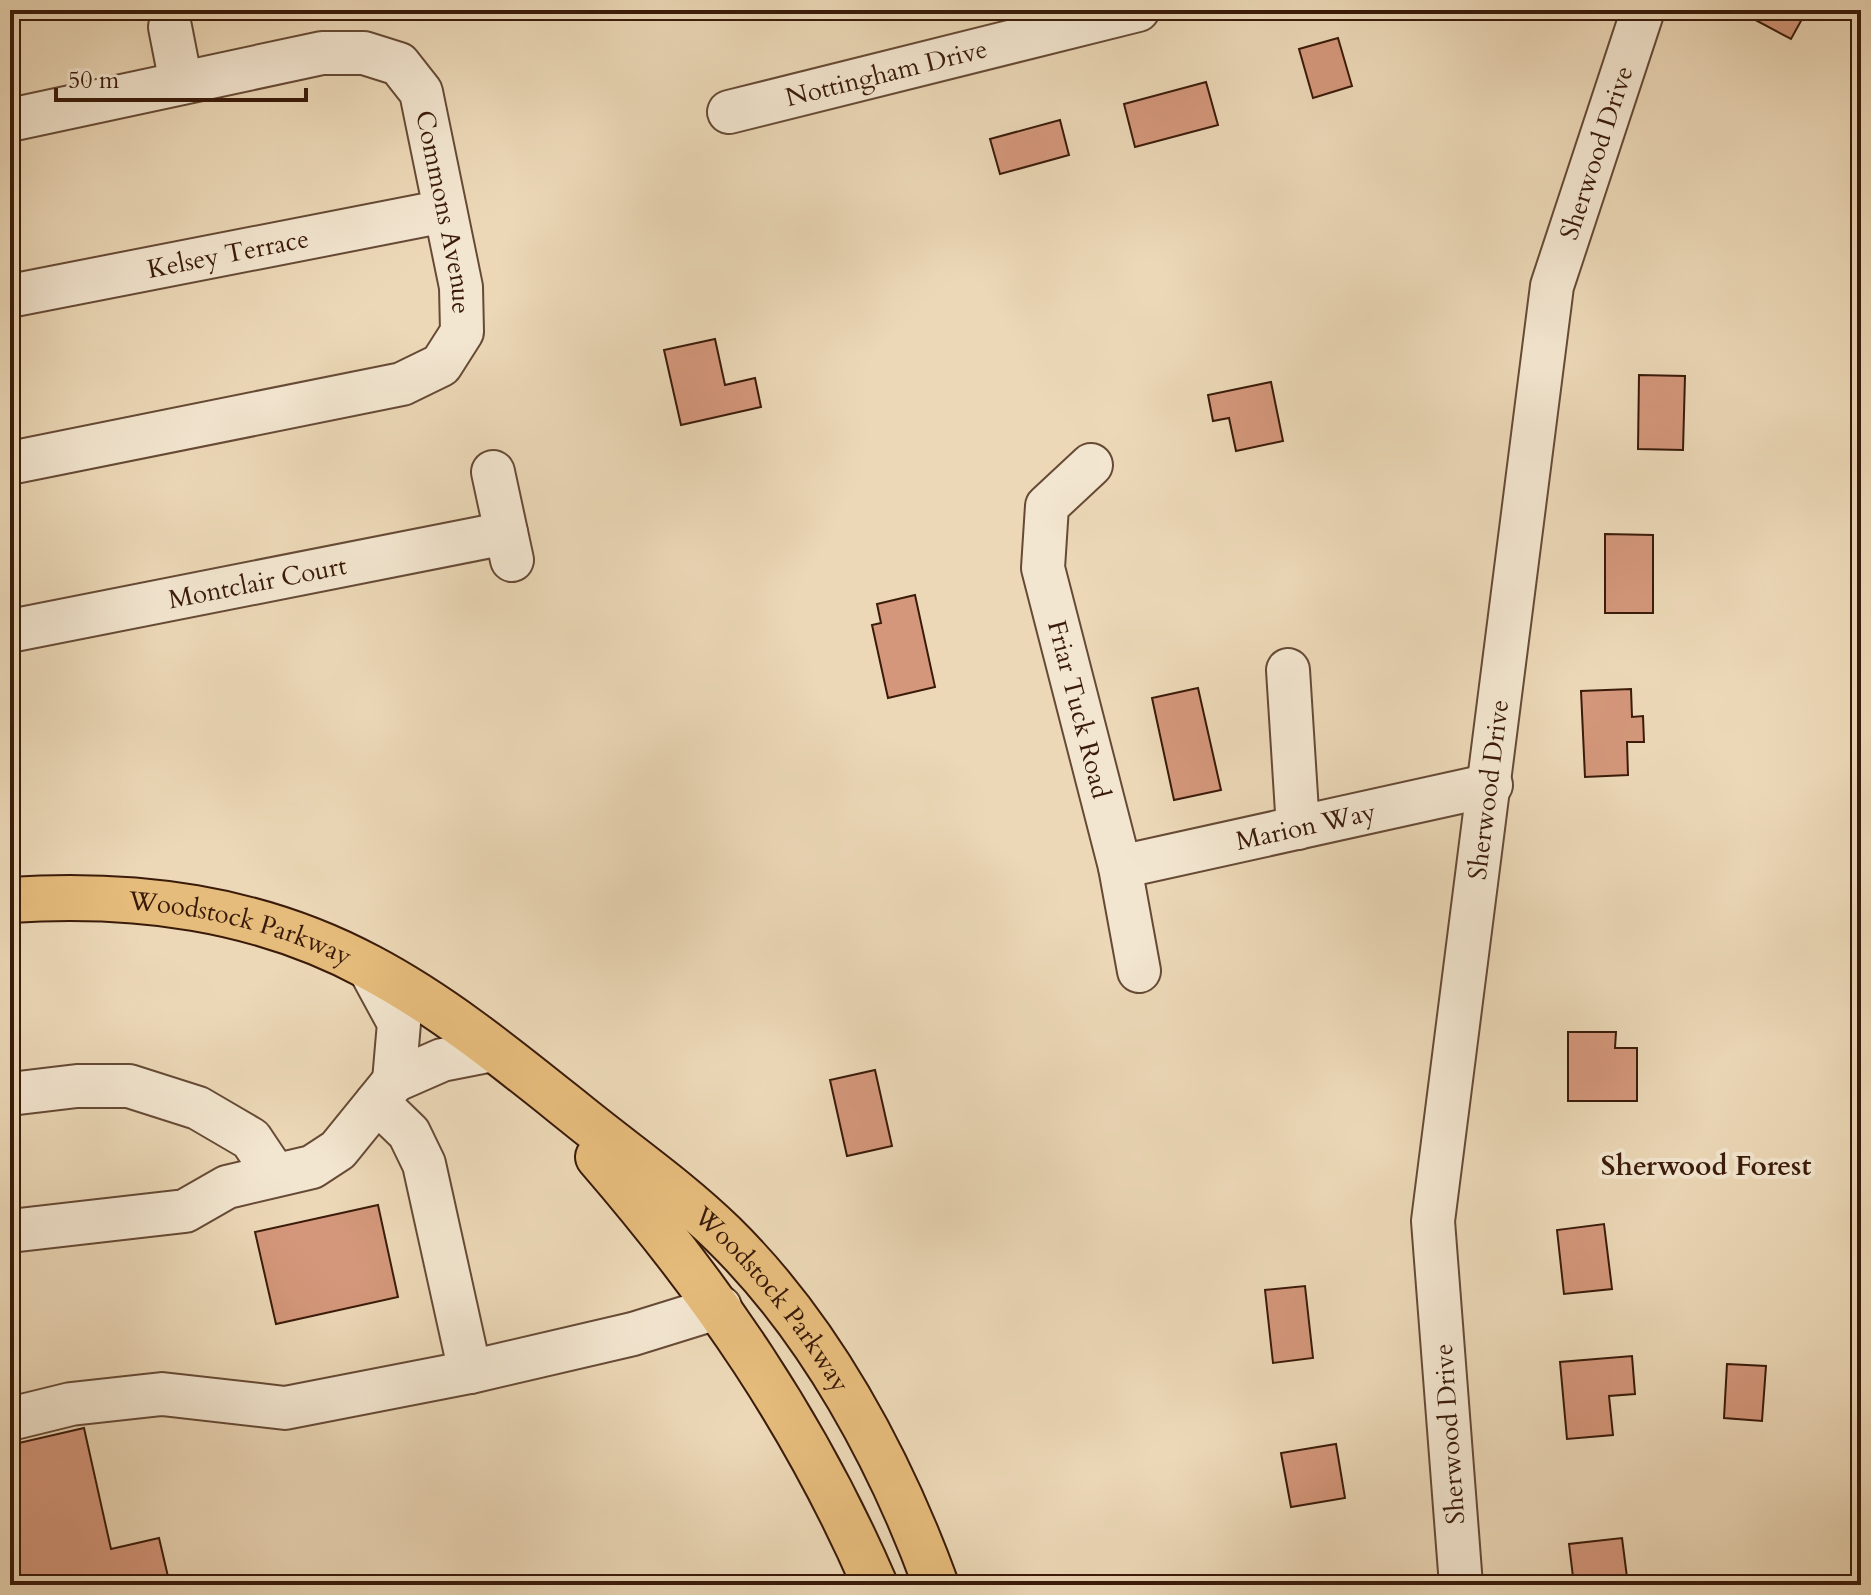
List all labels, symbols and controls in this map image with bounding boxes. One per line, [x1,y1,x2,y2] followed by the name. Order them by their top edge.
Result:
[782,31,991,115] street label: Nottingham Drive
[56,52,306,102] scale bar
[1551,61,1641,244] street label: Sherwood Drive
[68,64,120,97] text: 50 m
[407,107,479,314] street label: Commons Avenue
[144,221,312,287] street label: Kelsey Terrace
[165,548,350,617] street label: Montclair Court
[1039,616,1119,802] street label: Friar Tuck Road
[1460,697,1517,882] street label: Sherwood Drive
[1232,794,1379,859] street label: Marion Way
[126,883,358,974] street label: Woodstock Parkway
[1601,1147,1811,1185] district label: Sherwood Forest
[686,1198,858,1399] street label: Woodstock Parkway
[1426,1342,1473,1526] street label: Sherwood Drive

